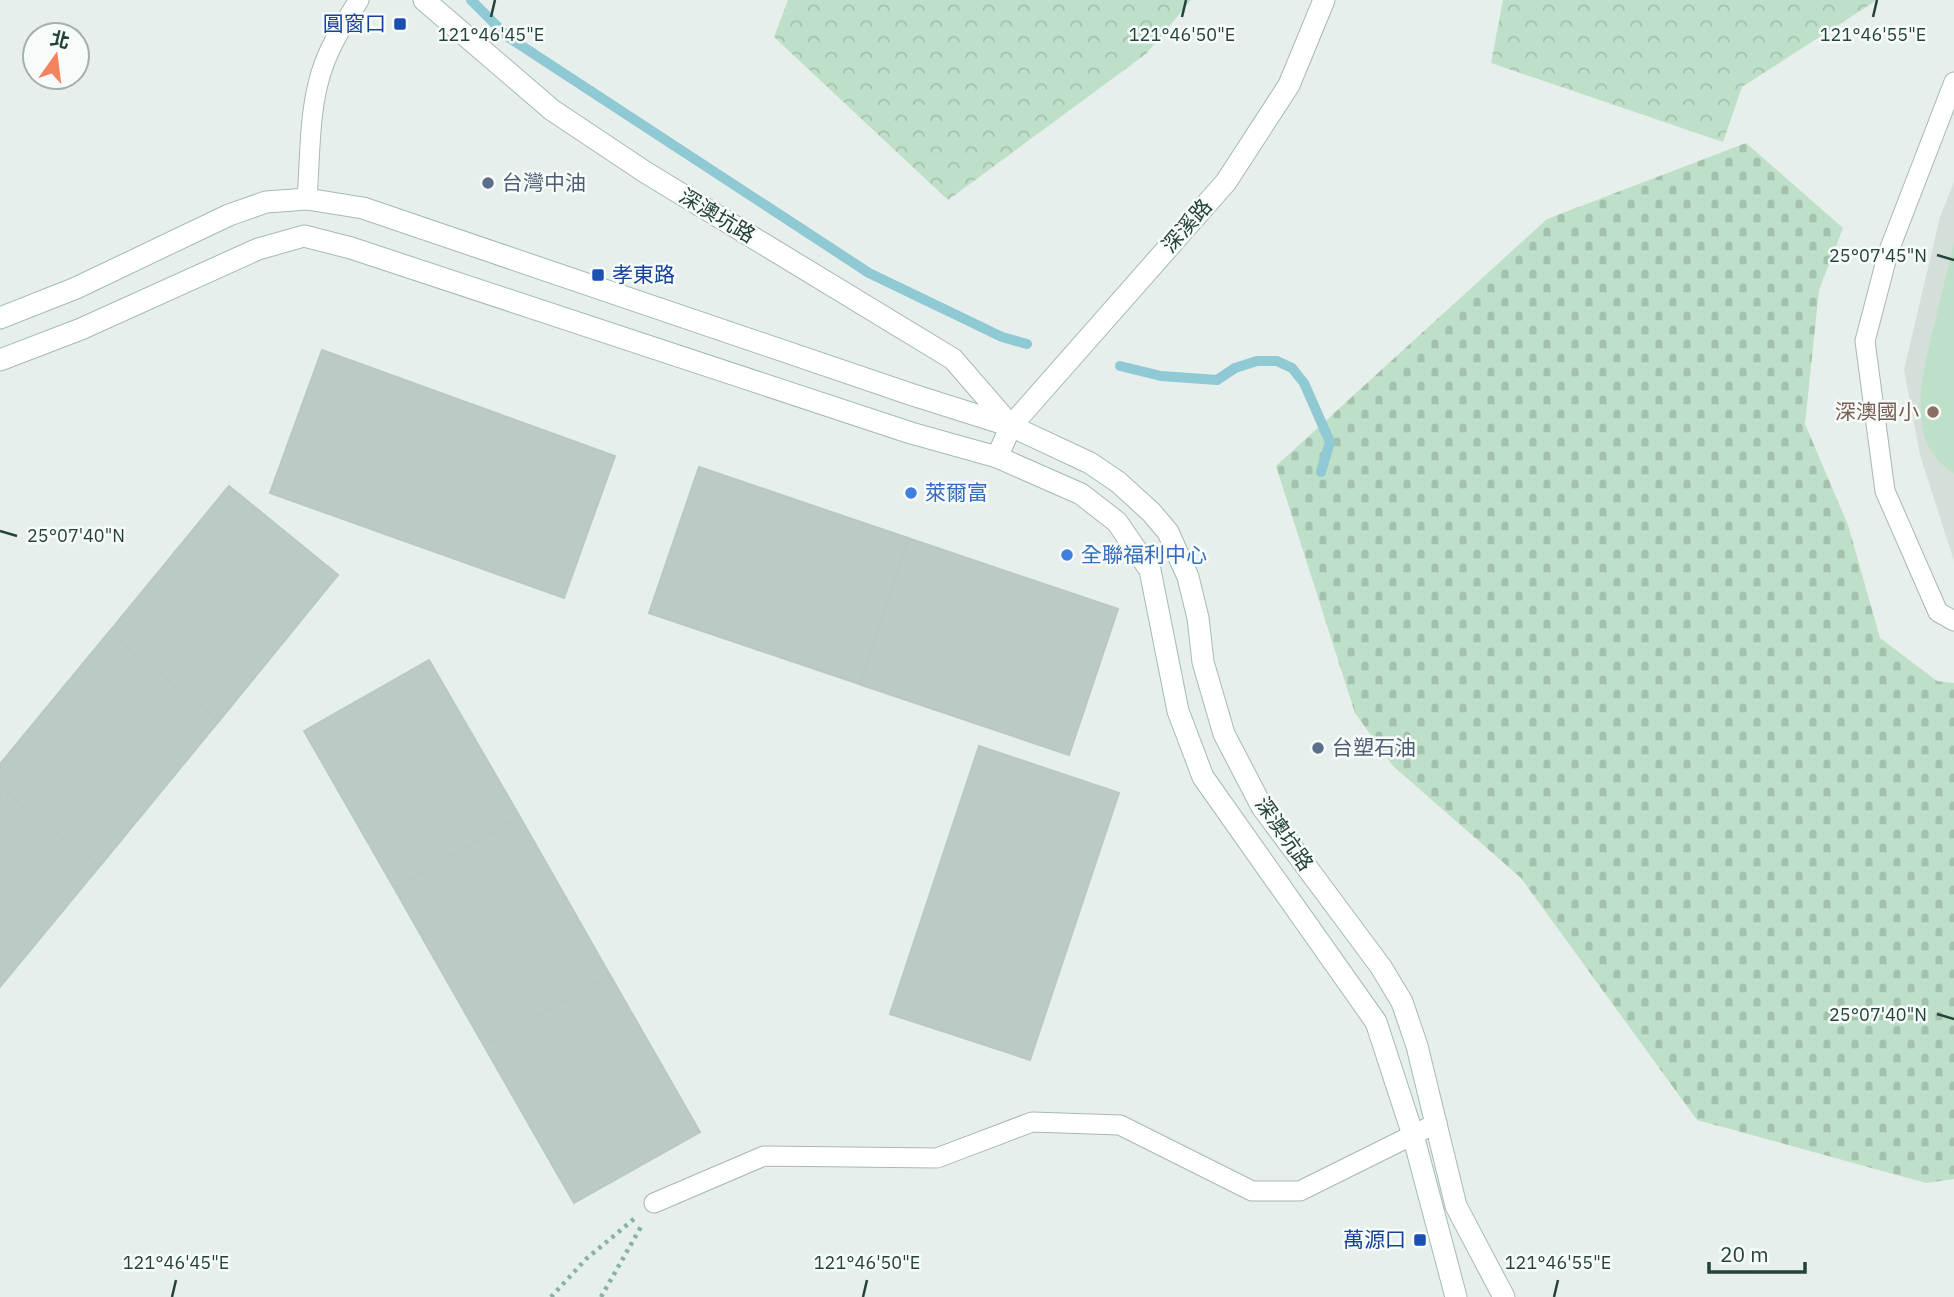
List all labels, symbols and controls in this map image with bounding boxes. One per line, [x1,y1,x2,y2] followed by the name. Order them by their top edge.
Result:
[323,9,386,37] place label: 圓窗口
[392,16,408,32] marker: 圓窗口
[21,21,91,91] north arrow
[438,23,544,46] text: 121°46'45"E
[1129,23,1235,46] text: 121°46'50"E
[1820,23,1926,46] text: 121°46'55"E
[48,26,72,53] text: 北
[502,168,586,196] place label: 台灣中油
[480,175,496,191] marker: 台灣中油
[674,182,761,249] street label: 深澳坑路
[1155,192,1217,258] street label: 深溪路
[1829,244,1927,267] text: 25°07'45"N
[612,260,675,288] place label: 孝東路
[590,267,606,283] marker: 孝東路
[1835,397,1919,425] place label: 深澳國小
[1925,404,1941,420] marker: 深澳國小
[925,478,988,506] place label: 萊爾富
[903,485,919,501] marker: 萊爾富
[27,524,125,547] text: 25°07'40"N
[1081,540,1207,568] place label: 全聯福利中心
[1059,547,1075,563] marker: 全聯福利中心
[1332,733,1416,761] place label: 台塑石油
[1310,740,1326,756] marker: 台塑石油
[1249,791,1320,876] street label: 深澳坑路
[1829,1003,1927,1026] text: 25°07'40"N
[1343,1225,1406,1253] place label: 萬源口
[1709,1230,1805,1274] scale bar
[1412,1232,1428,1248] marker: 萬源口
[1720,1240,1769,1268] text: 20 m
[123,1251,229,1274] text: 121°46'45"E
[814,1251,920,1274] text: 121°46'50"E
[1505,1251,1611,1274] text: 121°46'55"E

